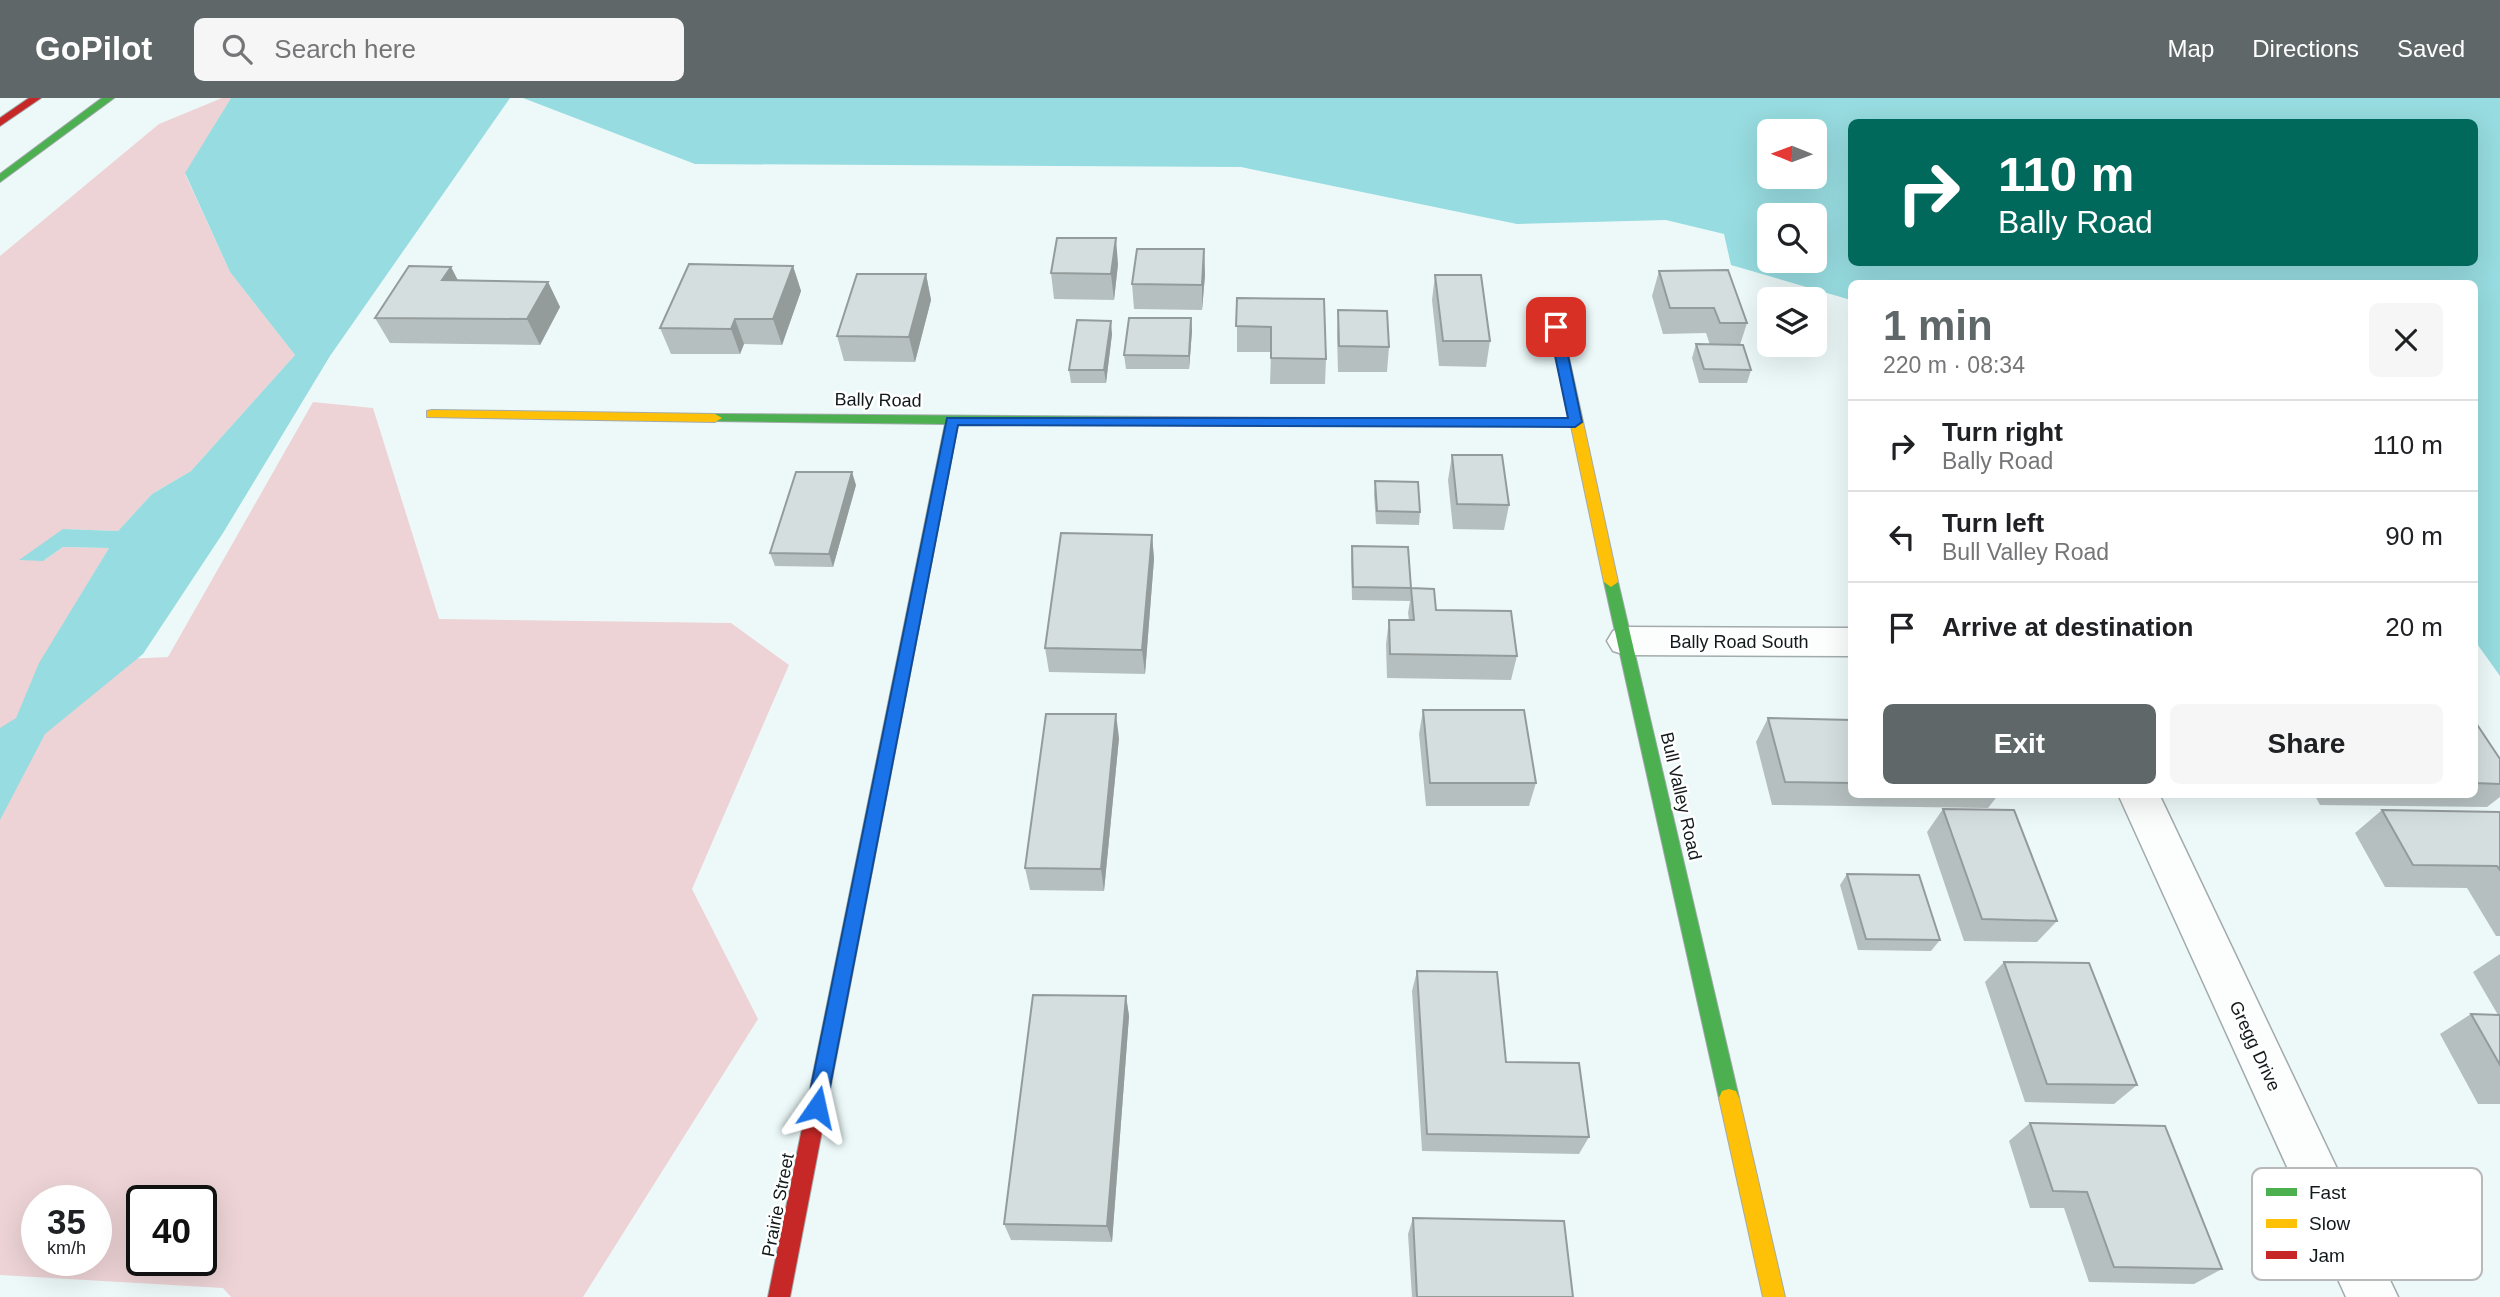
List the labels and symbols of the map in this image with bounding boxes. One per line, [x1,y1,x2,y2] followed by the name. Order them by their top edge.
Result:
[1757,119,1827,189] north arrow
[1526,297,1586,357] pin
[834,389,922,411] street label: Bally Road
[1669,632,1809,652] street label: Bally Road South
[1657,730,1705,862] street label: Bull Valley Road
[2225,998,2285,1094] street label: Gregg Drive
[780,1070,854,1144] position arrow
[758,1152,798,1258] street label: Prairie Street
[2252,1168,2482,1280] legend
[2309,1182,2347,1203] text: Fast
[126,1185,217,1276] speed limit sign: 40
[2309,1213,2350,1234] text: Slow
[2309,1245,2345,1266] text: Jam

